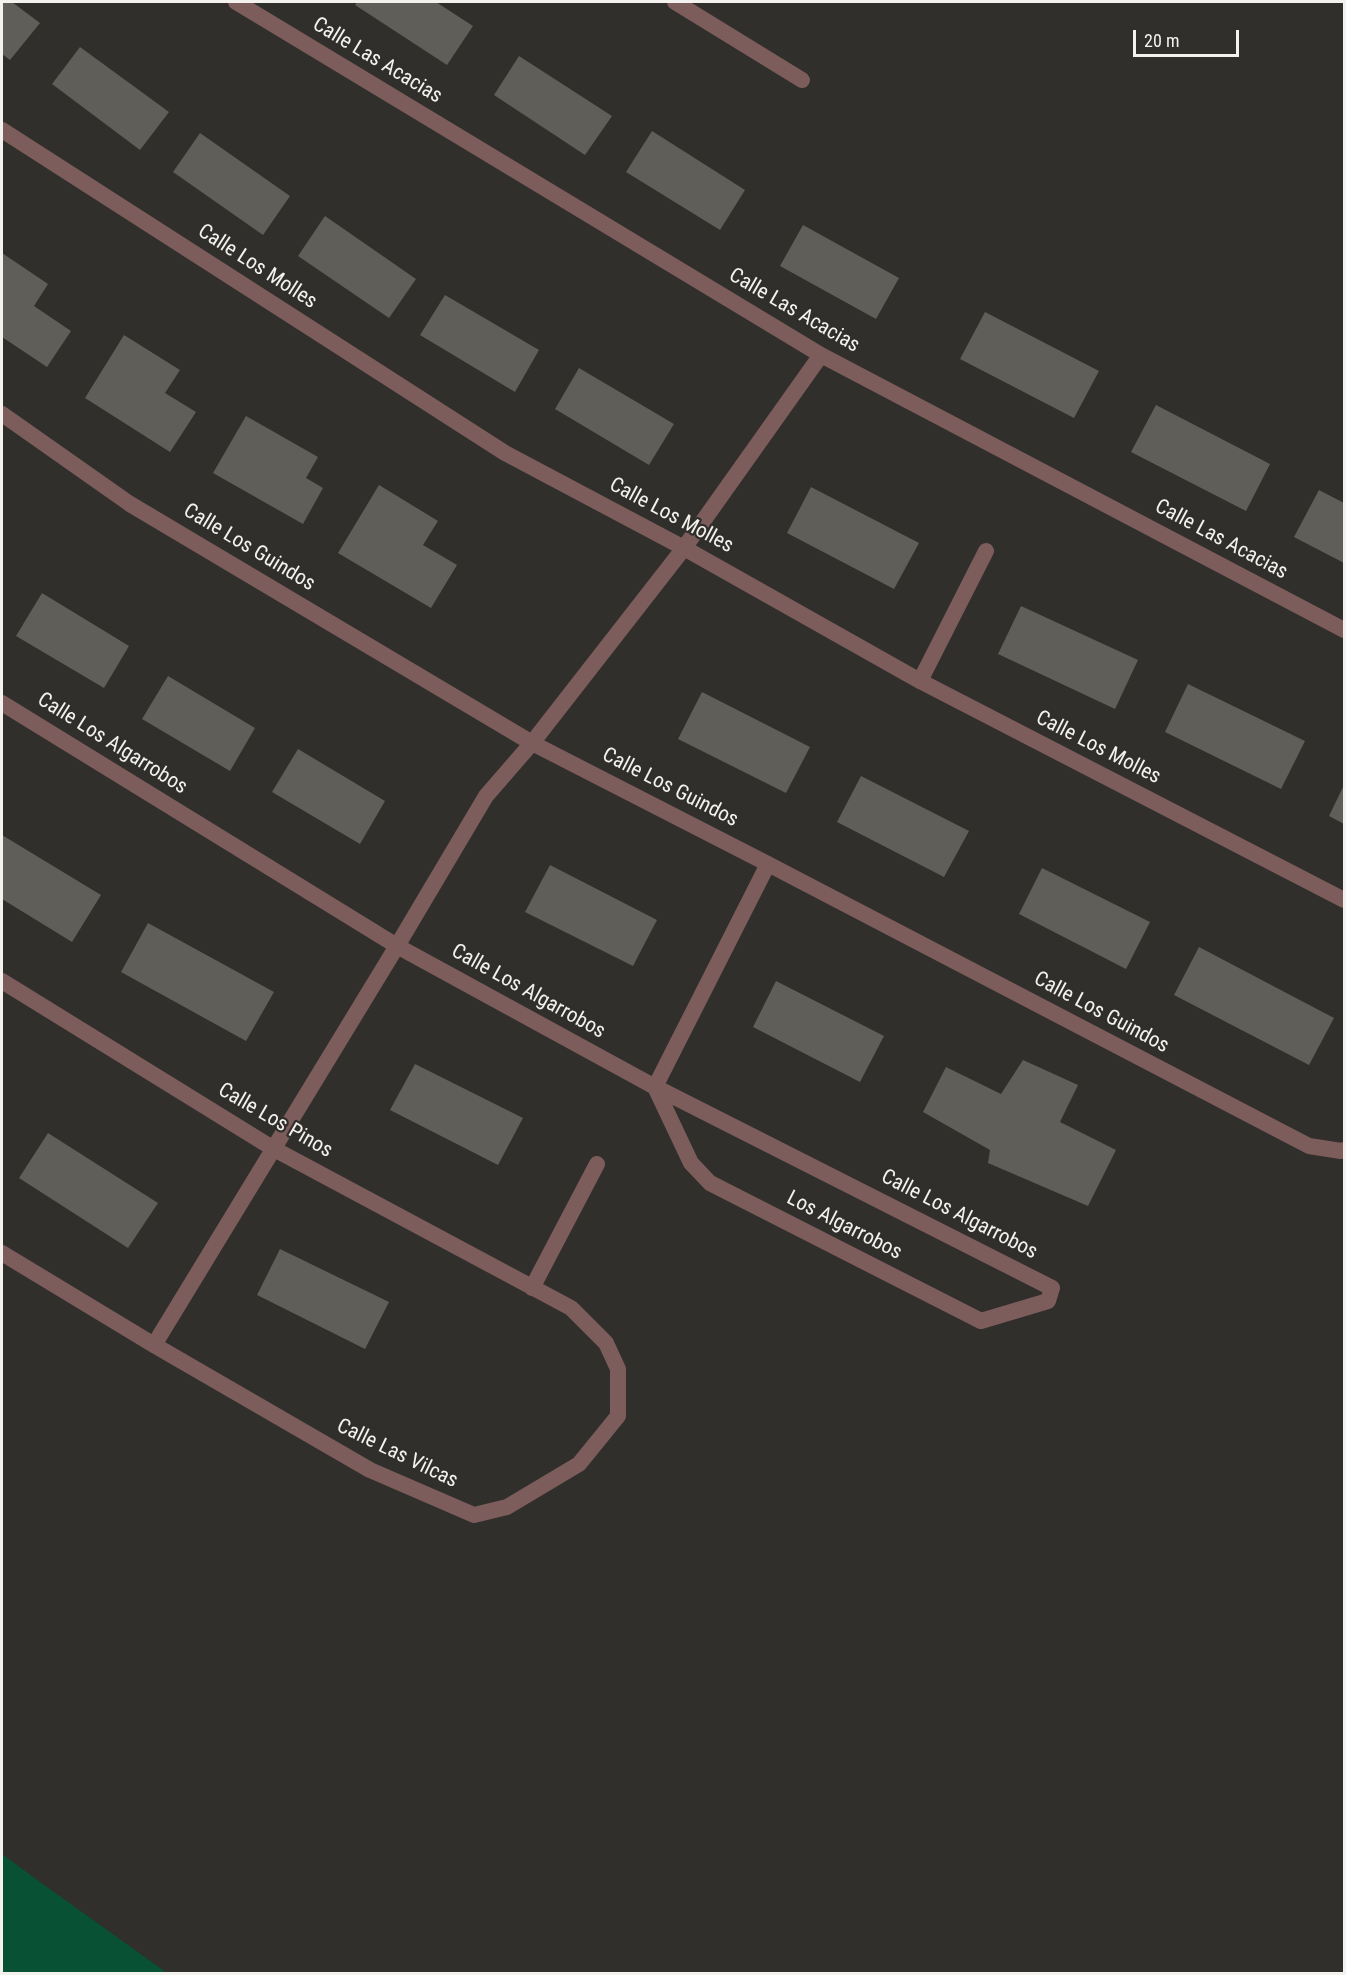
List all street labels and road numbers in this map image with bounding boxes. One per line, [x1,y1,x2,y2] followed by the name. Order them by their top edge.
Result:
[308,12,446,110] street label: Calle Las Acacias
[193,219,321,315] street label: Calle Los Molles
[724,263,864,359] street label: Calle Las Acacias
[605,473,737,559] street label: Calle Los Molles
[1150,494,1292,586] street label: Calle Las Acacias
[179,499,319,597] street label: Calle Los Guindos
[32,688,192,800] street label: Calle Los Algarrobos
[1031,706,1165,790] street label: Calle Los Molles
[598,743,742,833] street label: Calle Los Guindos
[447,939,609,1045] street label: Calle Los Algarrobos
[1029,967,1173,1059] street label: Calle Los Guindos
[213,1078,337,1164] street label: Calle Los Pinos
[877,1165,1041,1265] street label: Calle Los Algarrobos
[782,1186,906,1266] street label: Los Algarrobos
[332,1414,462,1494] street label: Calle Las Vilcas

